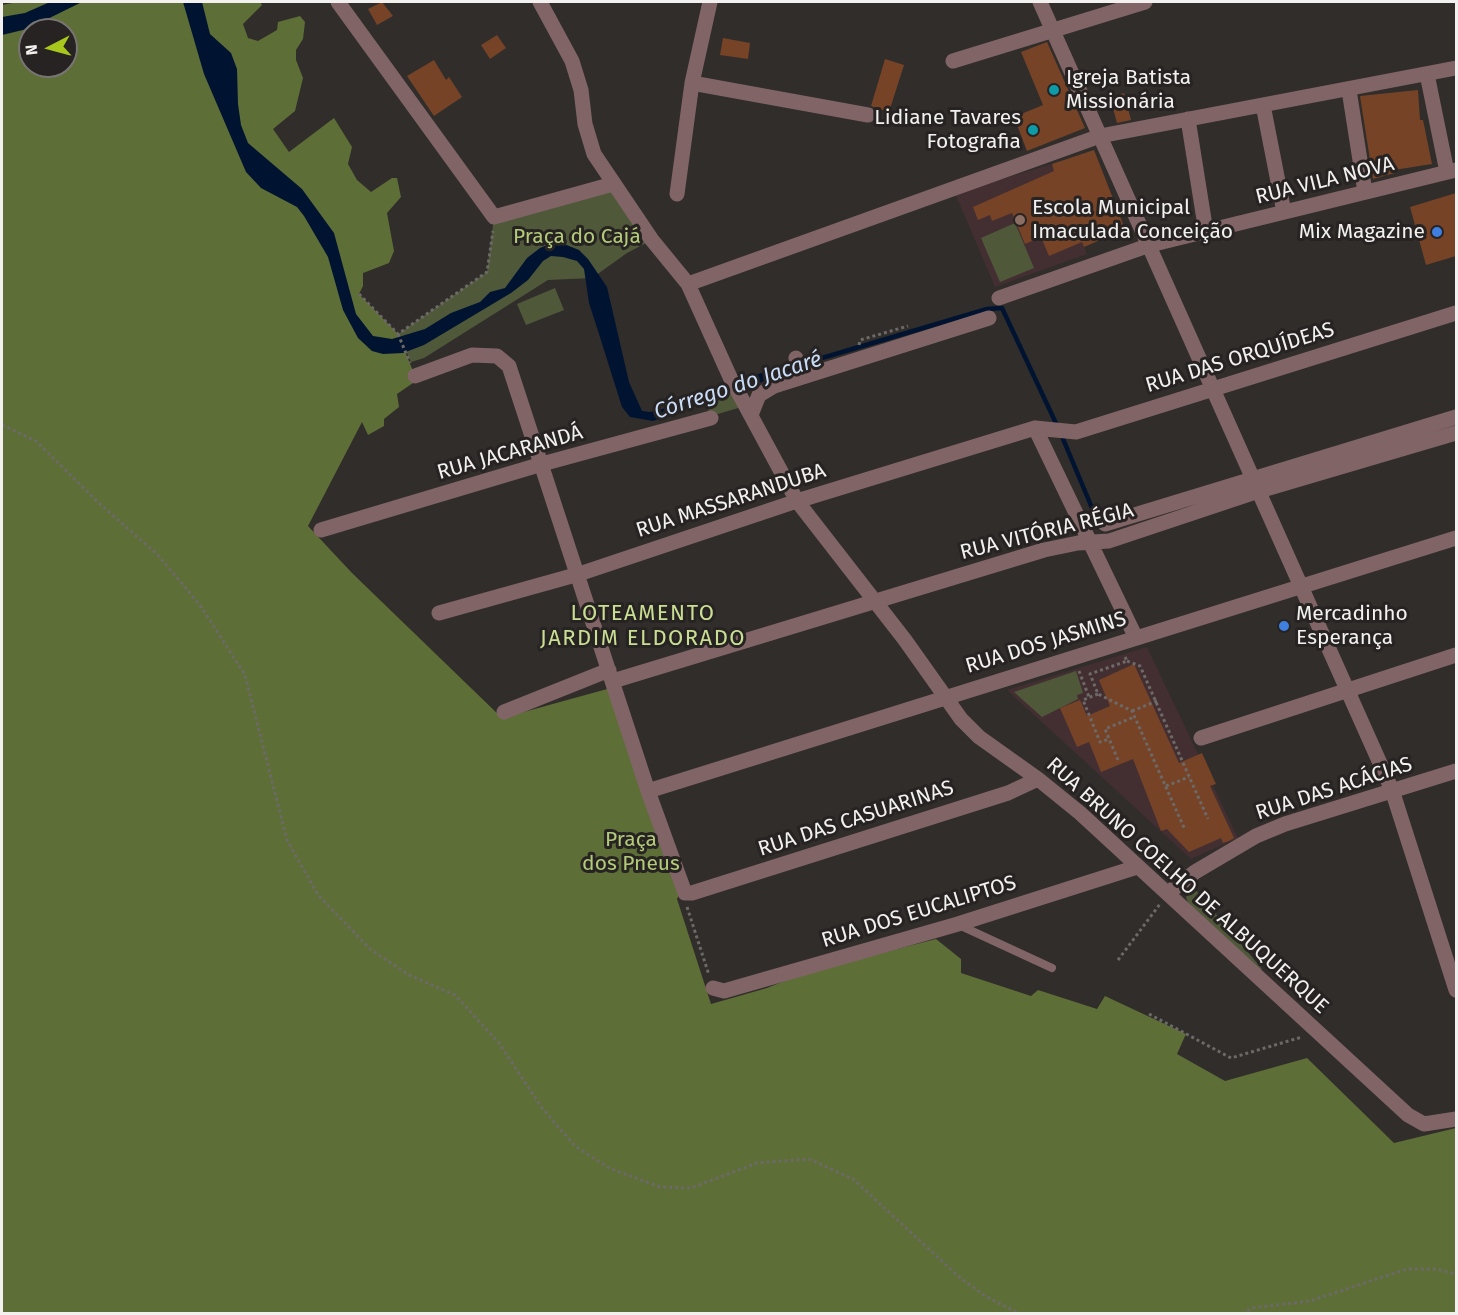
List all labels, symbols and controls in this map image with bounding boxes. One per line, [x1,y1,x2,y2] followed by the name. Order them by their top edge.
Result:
[18,18,78,78] north arrow
[22,43,42,56] text: N
[1066,65,1191,115] place label: Igreja Batista Missionária
[1047,83,1061,97] marker: Igreja Batista Missionária
[874,105,1021,155] place label: Lidiane Tavares Fotografia
[1026,123,1040,137] marker: Lidiane Tavares Fotografia
[1253,152,1397,210] street label: RUA VILA NOVA
[1032,195,1233,245] place label: Escola Municipal Imaculada Conceição
[1013,213,1027,227] marker: Escola Municipal Imaculada Conceição
[1299,219,1425,245] place label: Mix Magazine
[513,224,641,250] park label: Praça do Cajá
[1430,225,1444,239] marker: Mix Magazine
[1143,317,1337,399] street label: RUA DAS ORQUÍDEAS
[651,346,825,426] water label: Córrego do Jacaré
[434,420,586,486] street label: RUA JACARANDÁ
[633,458,829,544] street label: RUA MASSARANDUBA
[958,498,1136,566] street label: RUA VITÓRIA RÉGIA
[540,601,746,652] district label: LOTEAMENTO JARDIM ELDORADO
[1296,601,1408,651] place label: Mercadinho Esperança
[963,607,1129,679] street label: RUA DOS JASMINS
[1277,619,1291,633] marker: Mercadinho Esperança
[1253,752,1415,826] street label: RUA DAS ACÁCIAS
[1041,753,1333,1019] street label: RUA BRUNO COELHO DE ALBUQUERQUE
[755,776,957,862] street label: RUA DAS CASUARINAS
[582,827,680,877] park label: Praça dos Pneus
[819,870,1019,954] street label: RUA DOS EUCALIPTOS

